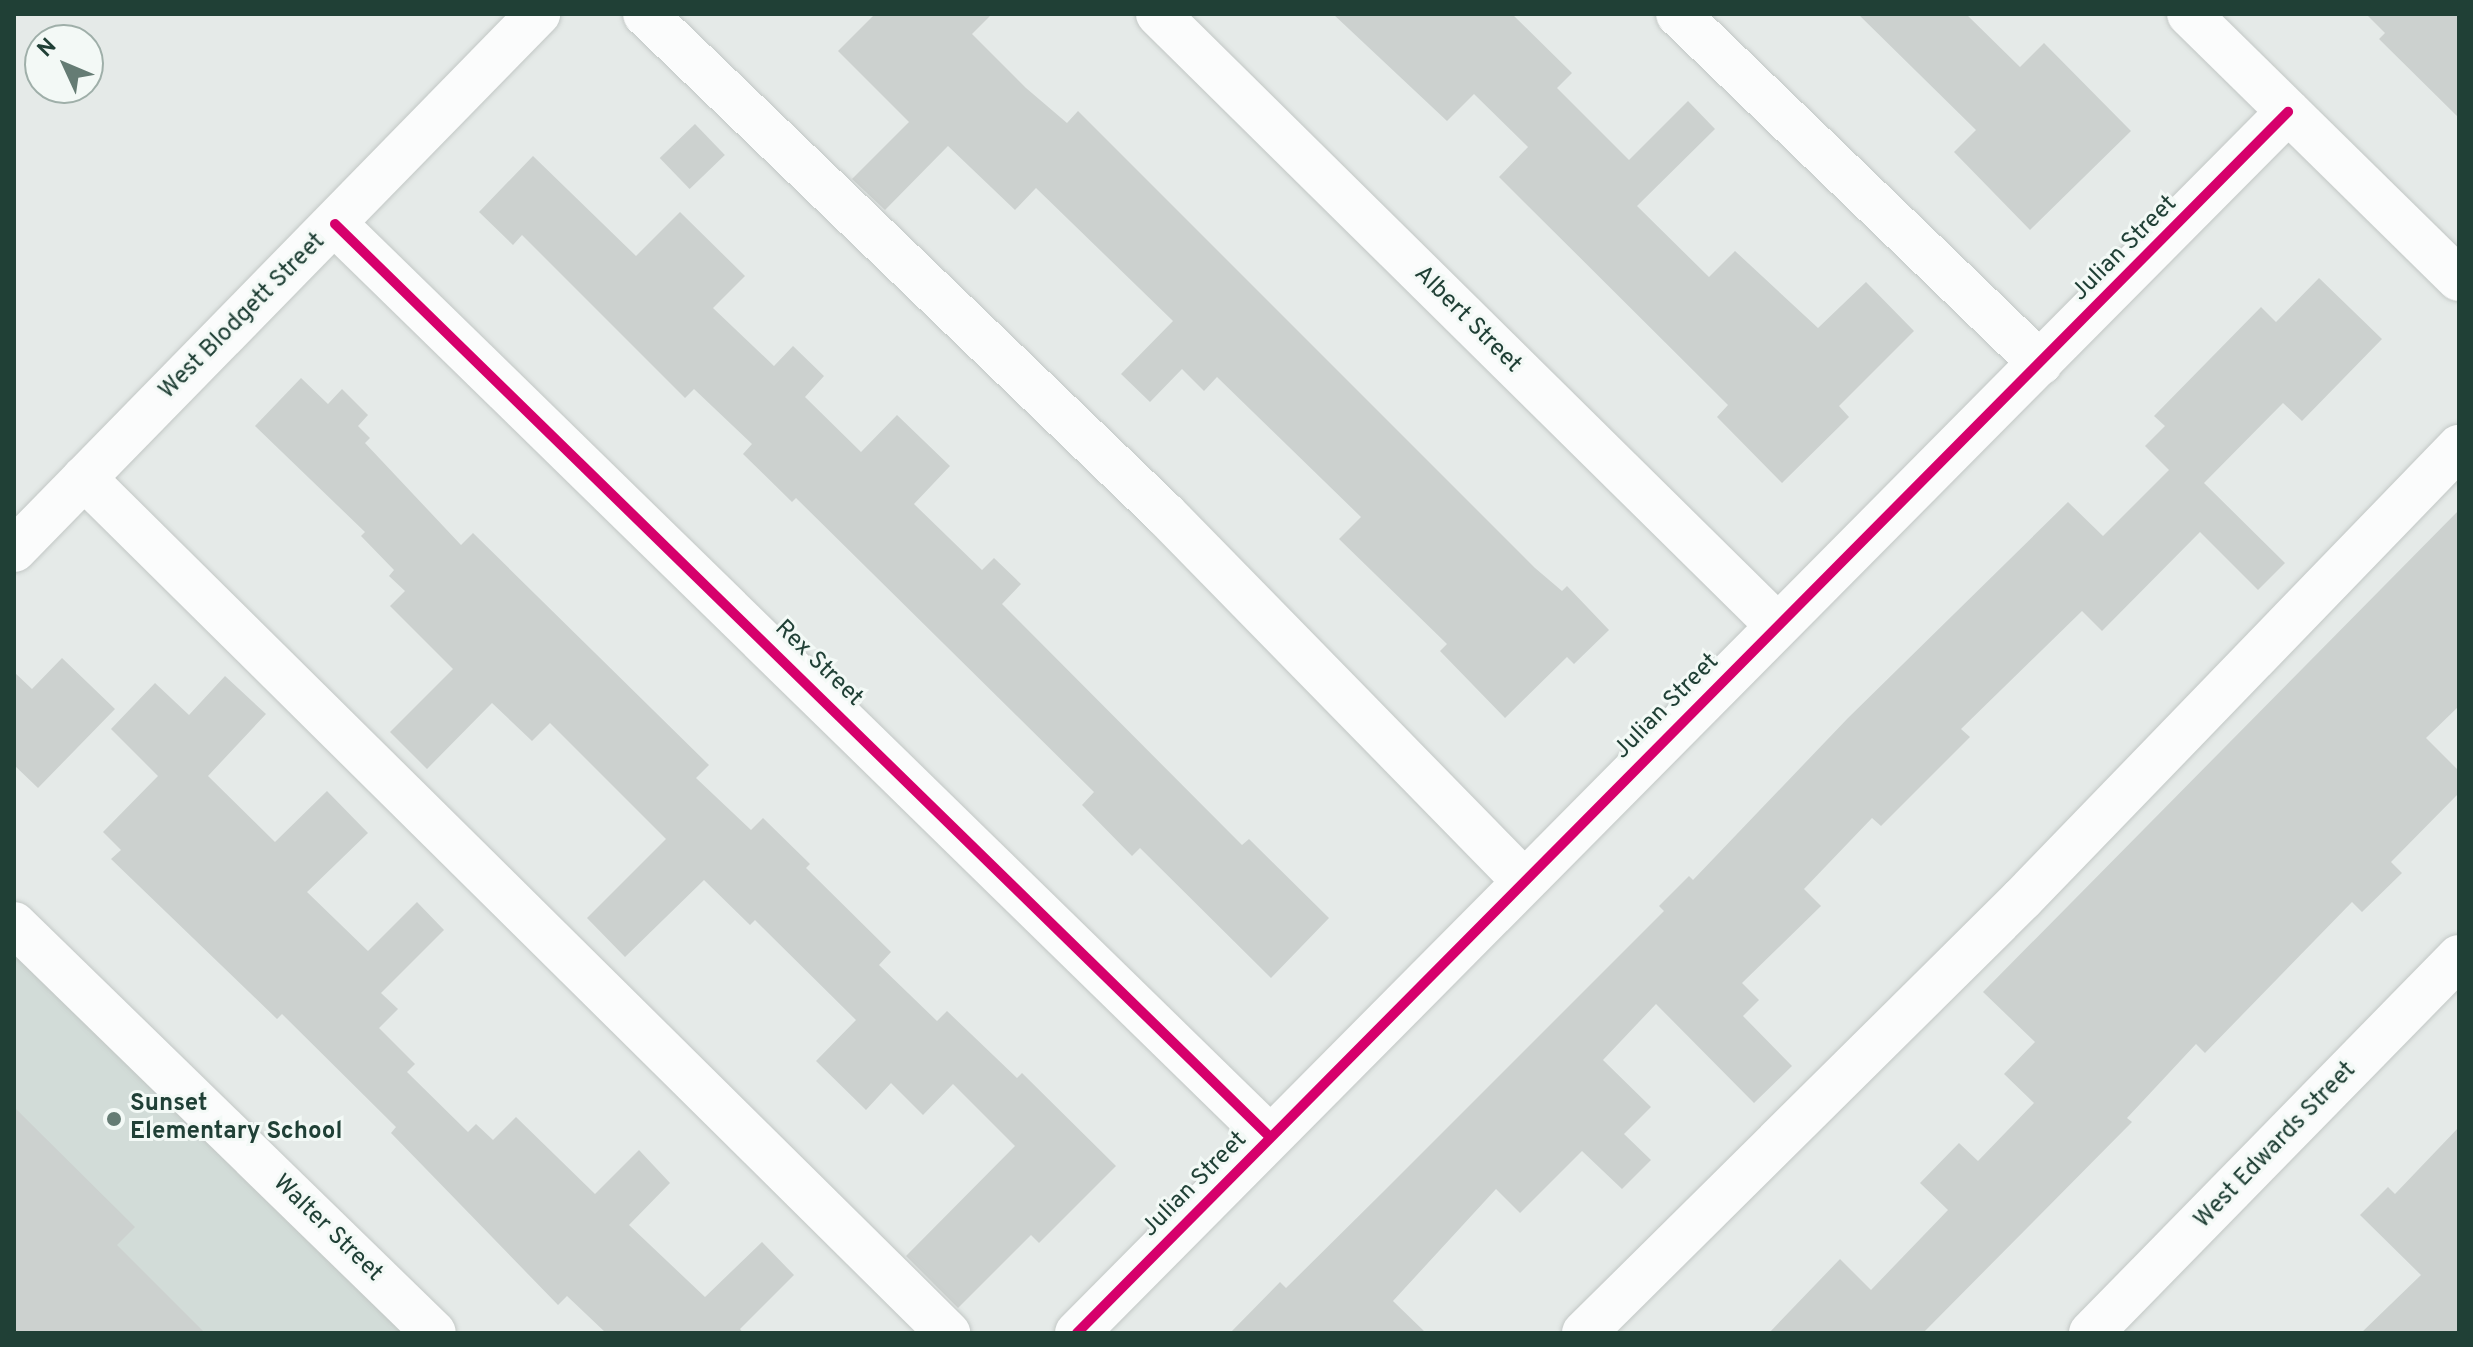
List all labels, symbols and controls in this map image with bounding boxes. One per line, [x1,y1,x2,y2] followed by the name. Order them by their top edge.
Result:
[24,24,104,104] north arrow
[33,33,63,63] text: N
[2066,190,2184,308] street label: Julian Street
[154,228,332,406] street label: West Blodgett Street
[1407,260,1527,380] street label: Albert Street
[768,615,868,713] street label: Rex Street
[1608,648,1726,766] street label: Julian Street
[2189,1057,2363,1235] street label: West Edwards Street
[130,1091,342,1147] place label: Sunset Elementary School
[105,1110,123,1128] marker: Sunset Elementary School
[1136,1126,1254,1244] street label: Julian Street
[266,1169,388,1289] street label: Walter Street

